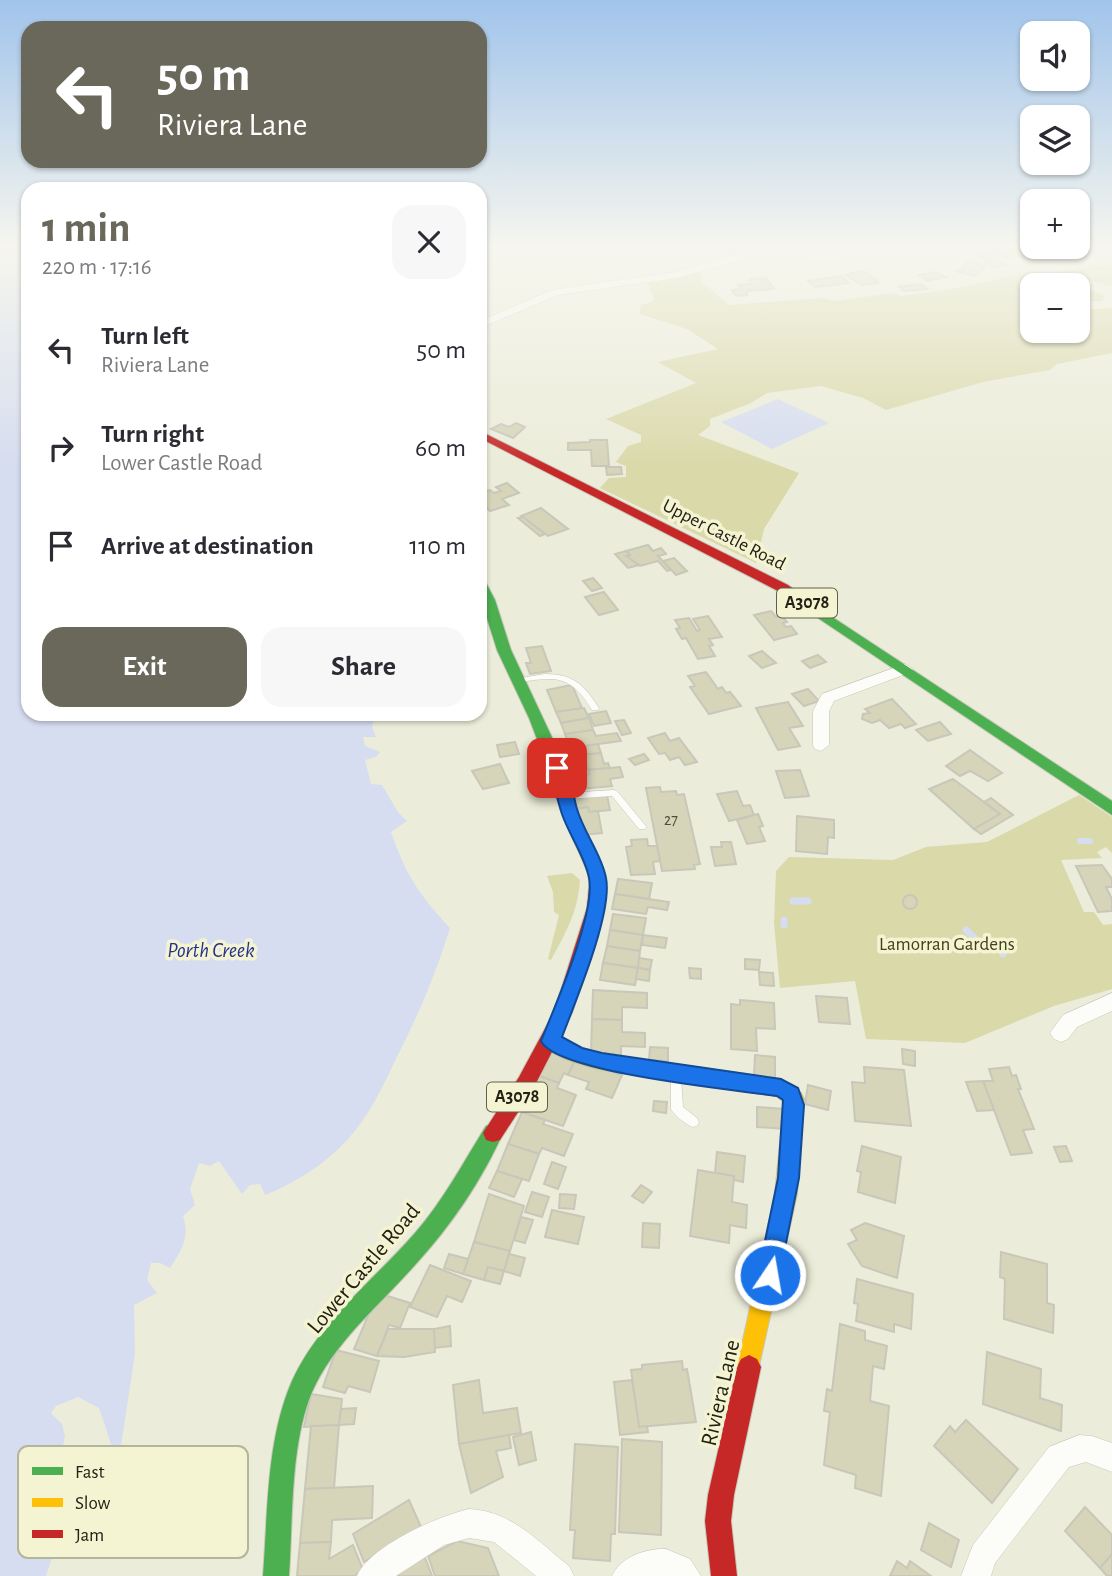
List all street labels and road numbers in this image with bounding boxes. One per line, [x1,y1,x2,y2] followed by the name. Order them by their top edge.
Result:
[660,496,789,574] street label: Upper Castle Road
[777,588,837,618] road number: A3078
[487,1082,547,1112] road number: A3078
[303,1200,425,1338] street label: Lower Castle Road
[698,1338,744,1448] street label: Riviera Lane

